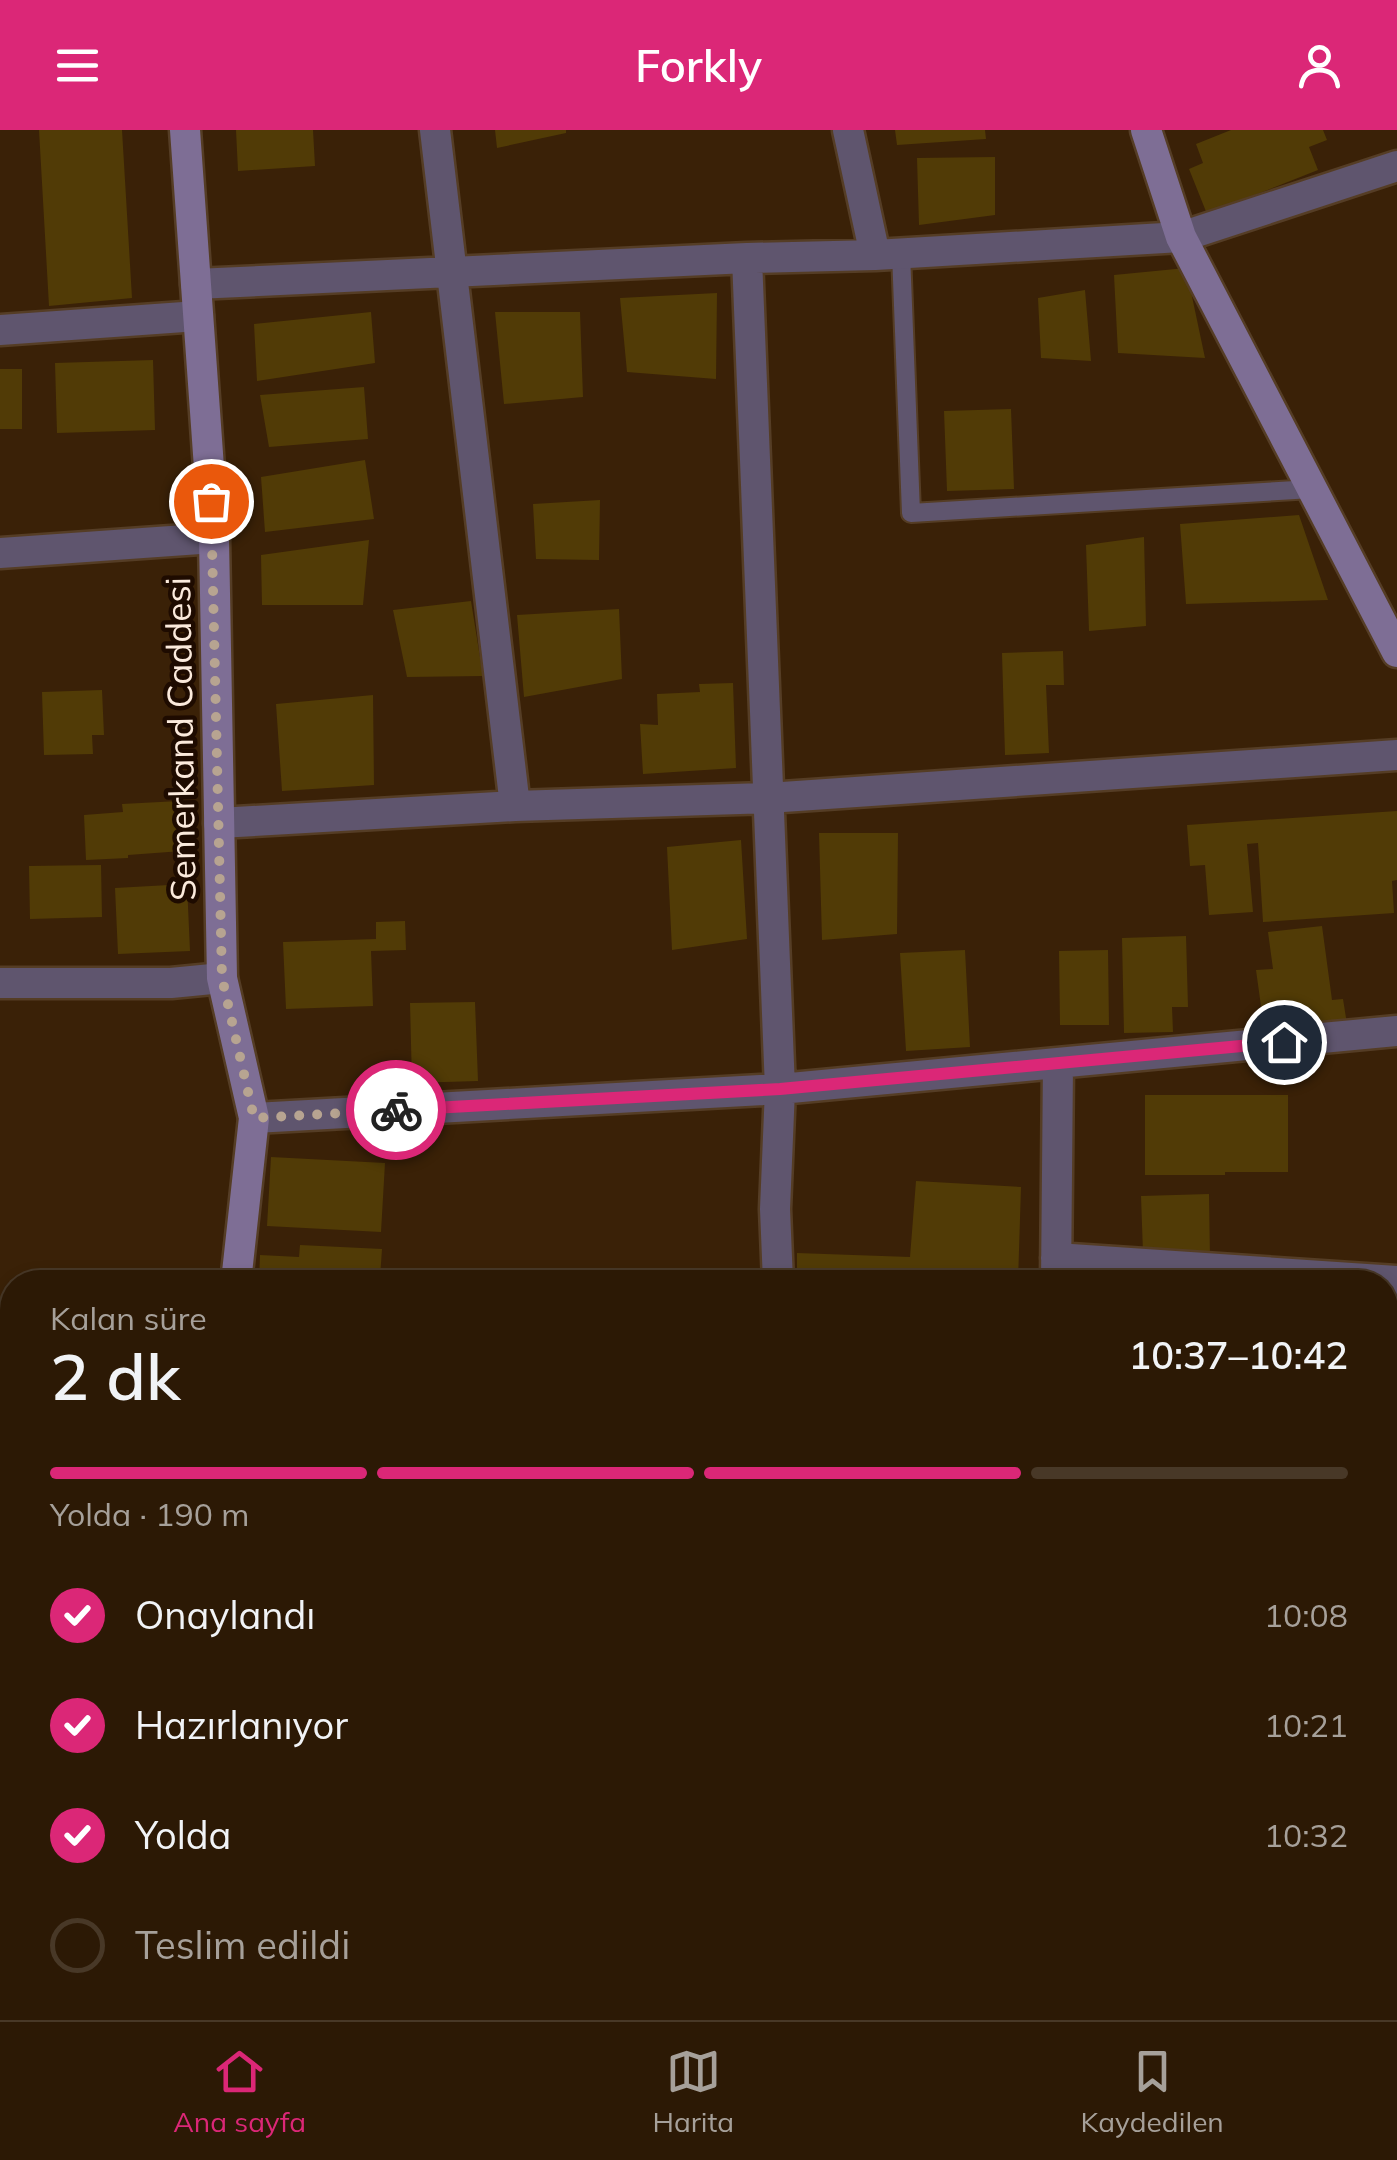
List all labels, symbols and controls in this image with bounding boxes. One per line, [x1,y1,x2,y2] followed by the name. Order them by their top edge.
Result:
[635,37,762,93] text: Forkly
[50,38,105,93] icon: menu
[1292,38,1347,93] icon: person
[169,459,254,544] pin
[184,474,239,529] icon: bag
[155,577,205,901] street label: Semerkand Caddesi
[1242,1000,1327,1085] pin
[1257,1015,1312,1070] icon: home
[346,1060,446,1160] courier
[369,1083,424,1138] icon: bike
[50,1298,207,1338] text: Kalan süre
[1128,1331,1348,1379] text: 10:37–10:42
[50,1335,181,1416] text: 2 dk
[50,1494,249,1534] text: Yolda · 190 m
[50,1588,105,1643] icon: check
[135,1591,315,1639] text: Onaylandı
[1264,1595,1348,1635] text: 10:08
[50,1698,105,1753] icon: check
[135,1701,348,1749] text: Hazırlanıyor
[1264,1705,1348,1745] text: 10:21
[50,1808,105,1863] icon: check
[135,1811,231,1859] text: Yolda
[1264,1815,1348,1855] text: 10:32
[135,1921,350,1969] text: Teslim edildi
[173,2044,306,2139] tab: Ana sayfa
[652,2044,734,2139] tab: Harita
[1081,2044,1224,2139] tab: Kaydedilen

